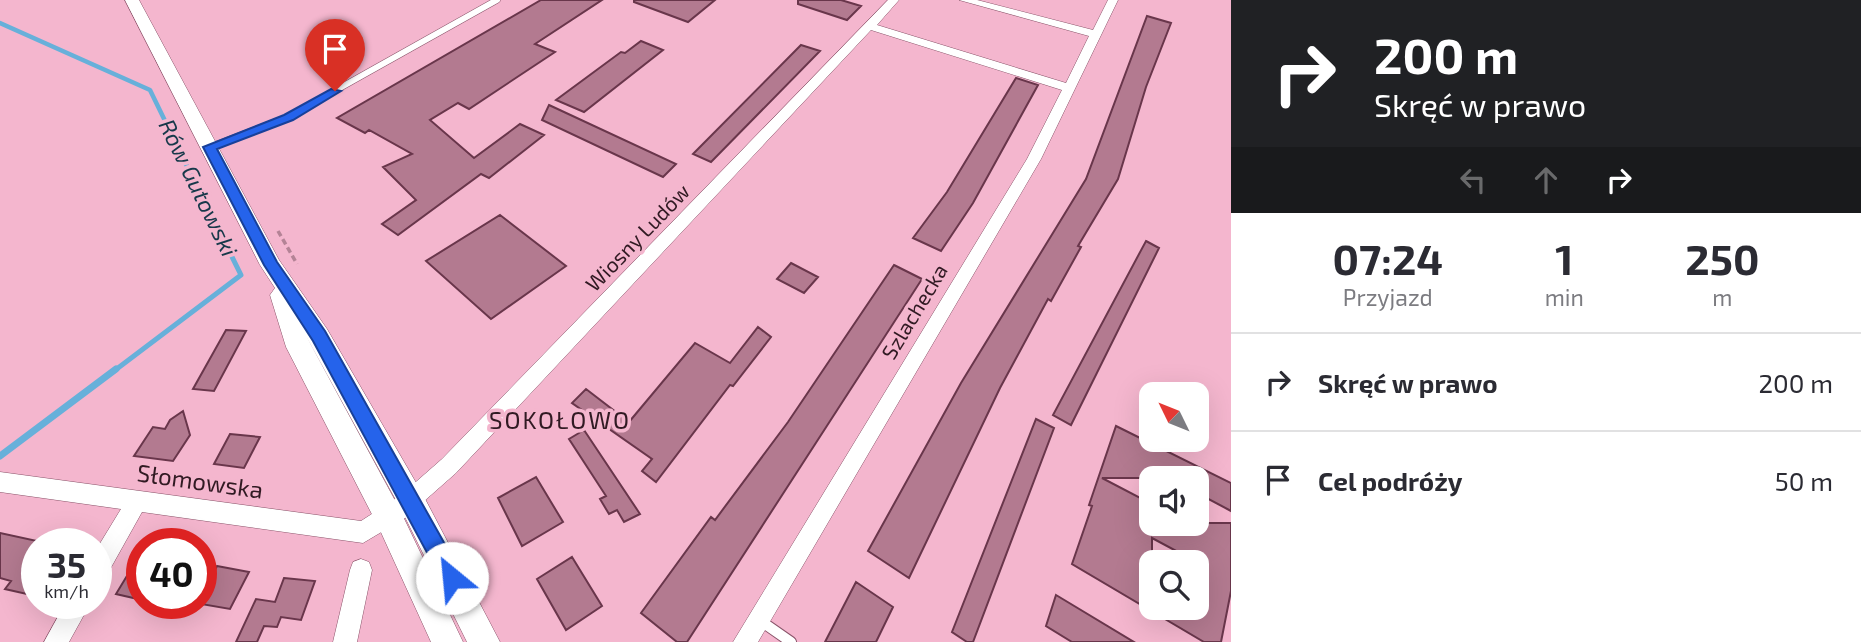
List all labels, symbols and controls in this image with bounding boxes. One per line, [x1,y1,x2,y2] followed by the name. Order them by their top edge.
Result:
[305,19,365,91] pin
[1374,25,1518,84] text: 200 m
[1259,28,1350,119] icon: right
[316,30,354,68] icon: arrive
[1374,85,1586,123] text: Skręć w prawo
[154,114,244,261] water label: Rów Gutowski
[1454,161,1492,199] icon: left
[1527,161,1565,199] icon: ahead
[1600,161,1638,199] icon: right
[580,178,694,296] street label: Wiosny Ludów
[1333,233,1443,283] text: 07:24
[1555,233,1573,283] text: 1
[1685,233,1759,283] text: 250
[876,259,952,363] street label: Szlachecka
[1343,283,1433,311] text: Przyjazd
[1545,283,1584,311] text: min
[1712,283,1732,311] text: m
[1259,363,1297,401] icon: right
[1318,367,1498,398] text: Skręć w prawo
[1758,367,1833,398] text: 200 m
[1139,382,1209,452] north arrow
[1139,382,1209,620] map controls
[489,405,631,434] district label: SOKOŁOWO
[135,457,265,504] street label: Słomowska
[1259,461,1297,499] icon: arrive
[1318,465,1463,496] text: Cel podróży
[1775,465,1833,496] text: 50 m
[1139,466,1209,536] button: sound
[126,528,217,619] speed limit sign: 40
[415,541,489,615] position arrow
[47,543,86,585] text: 35
[1139,550,1209,620] button: search
[44,580,89,602] text: km/h

